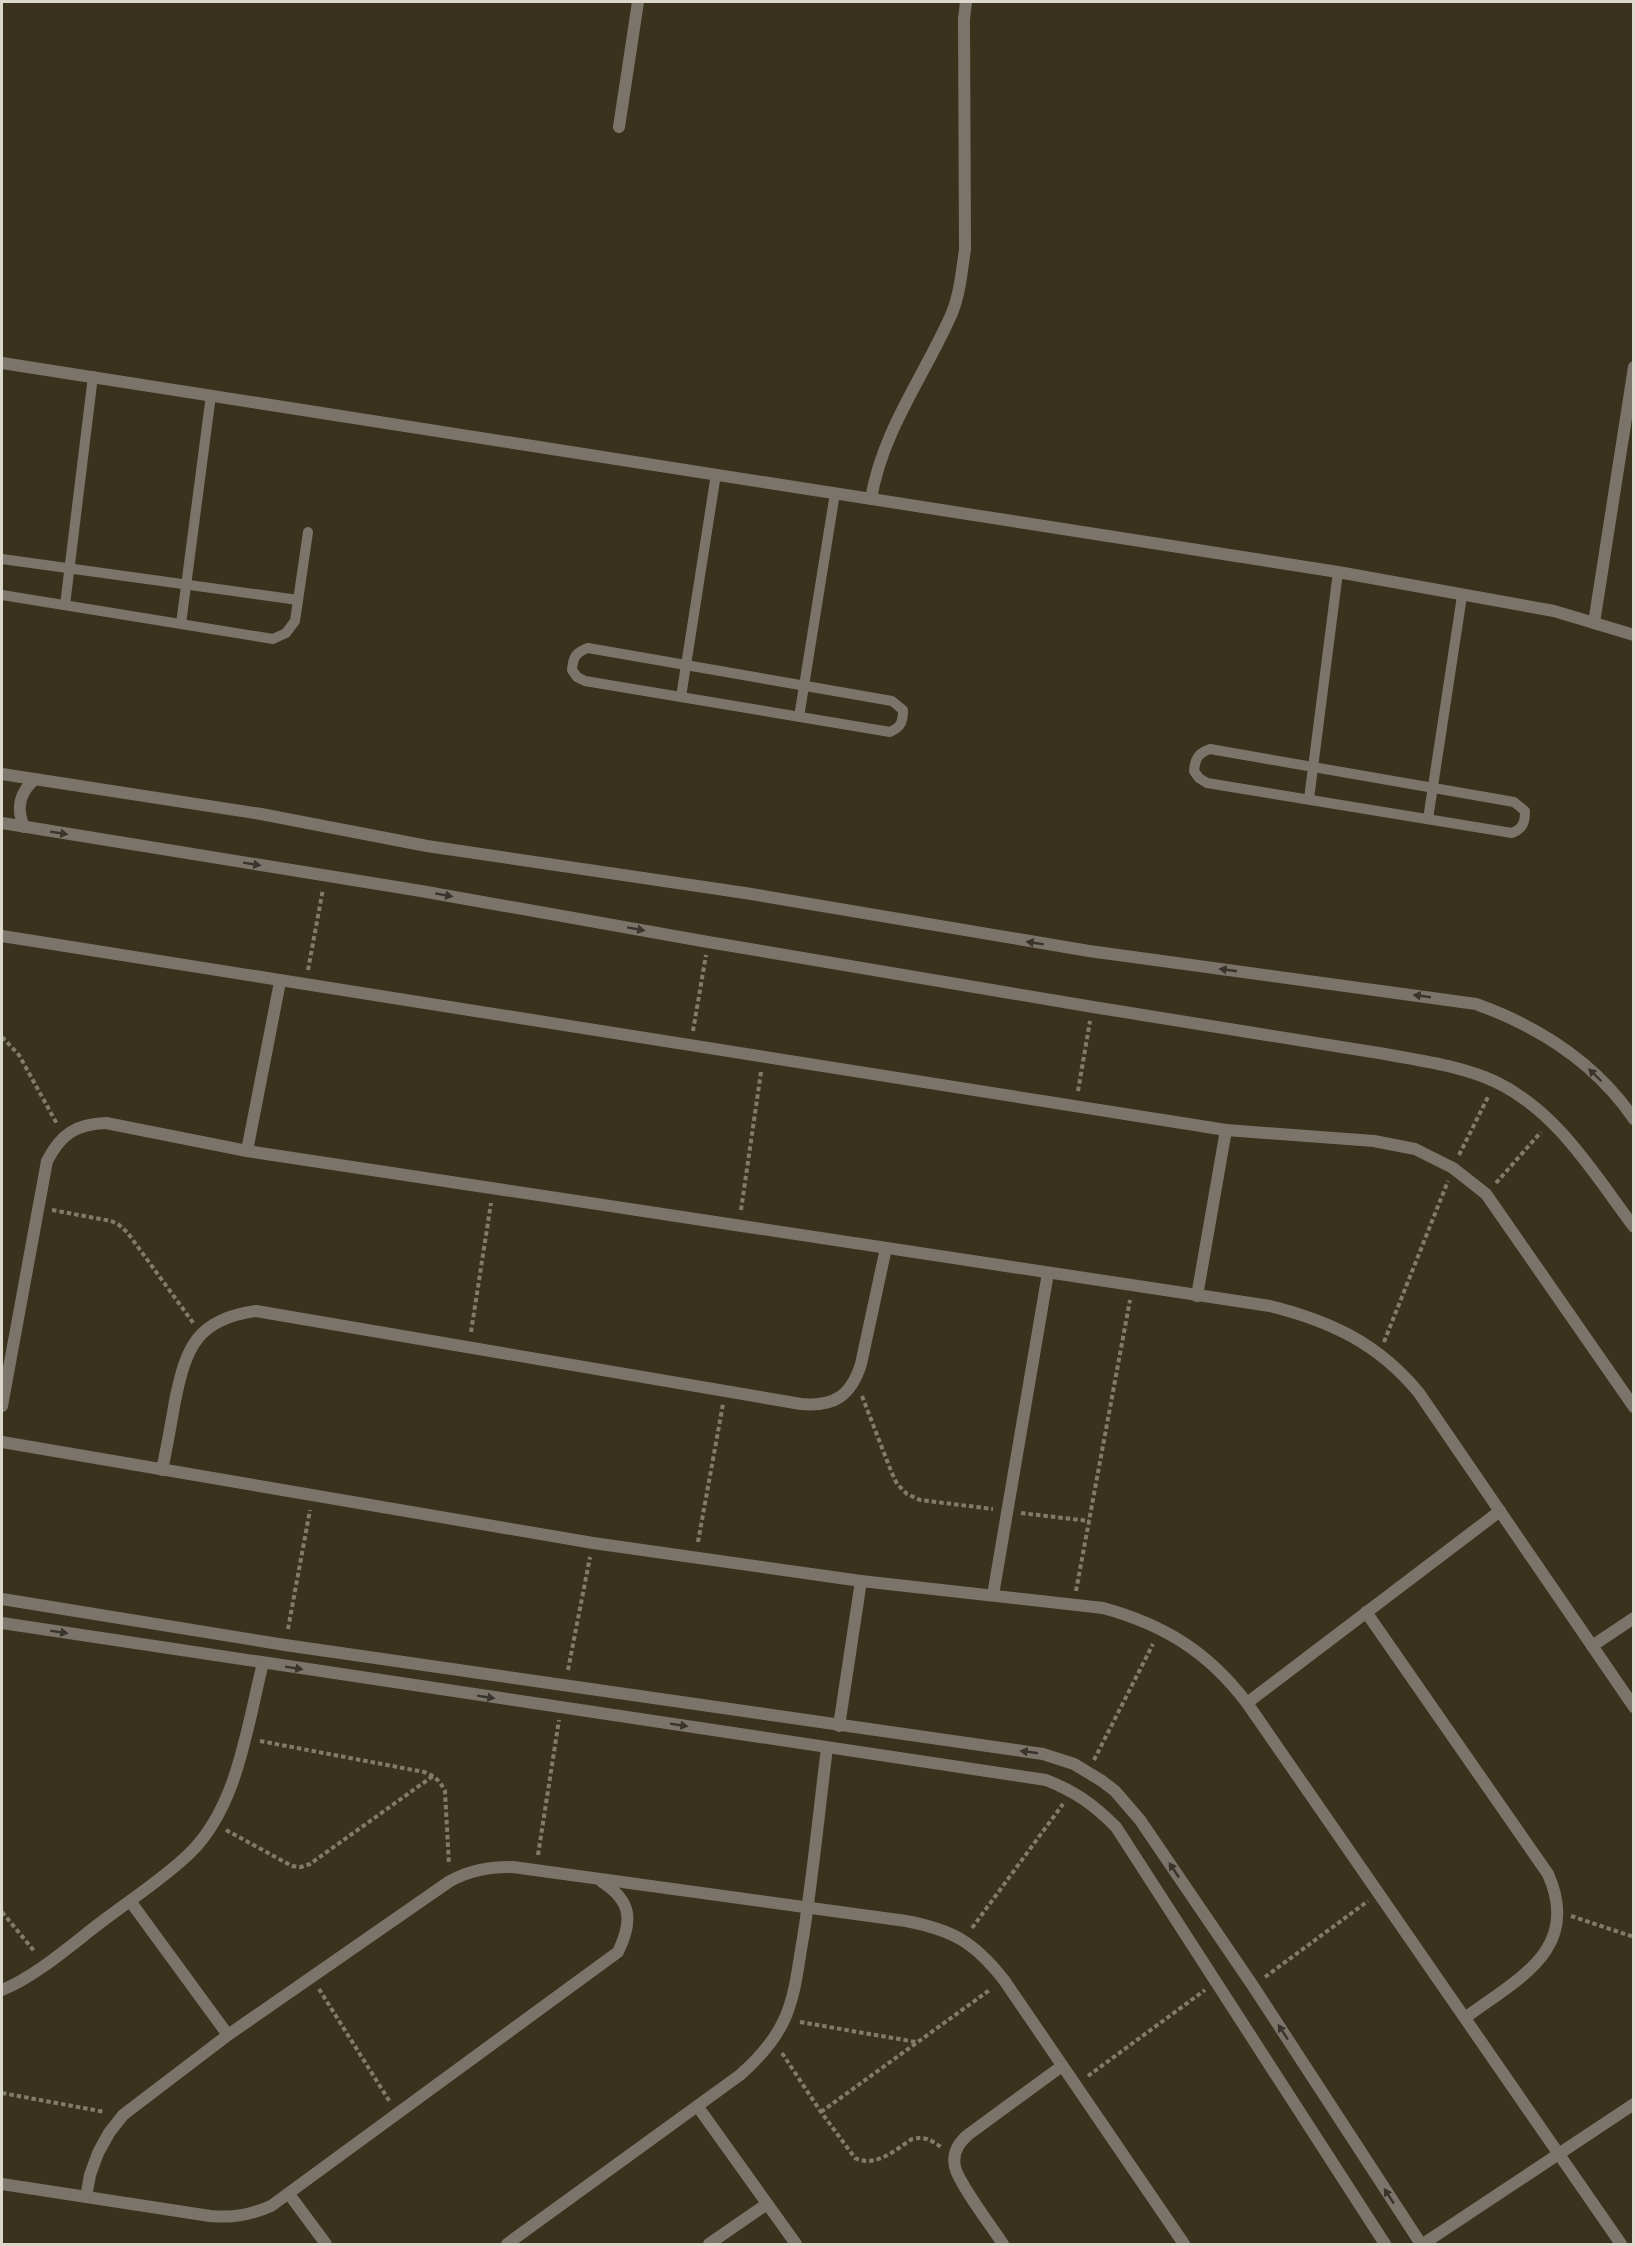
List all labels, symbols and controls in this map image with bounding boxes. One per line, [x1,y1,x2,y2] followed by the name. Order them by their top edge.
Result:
[50,828,69,837] one-way arrow
[242,860,261,869] one-way arrow
[435,891,454,900] one-way arrow
[627,925,646,934] one-way arrow
[1026,938,1045,947] one-way arrow
[1219,965,1238,974] one-way arrow
[1412,991,1431,1000] one-way arrow
[1587,1068,1602,1082] one-way arrow
[50,1628,69,1637] one-way arrow
[284,1663,303,1672] one-way arrow
[477,1692,496,1701] one-way arrow
[670,1721,689,1730] one-way arrow
[1020,1747,1039,1756] one-way arrow
[1168,1863,1180,1879] one-way arrow
[1277,2024,1288,2041] one-way arrow
[1384,2187,1395,2204] one-way arrow

